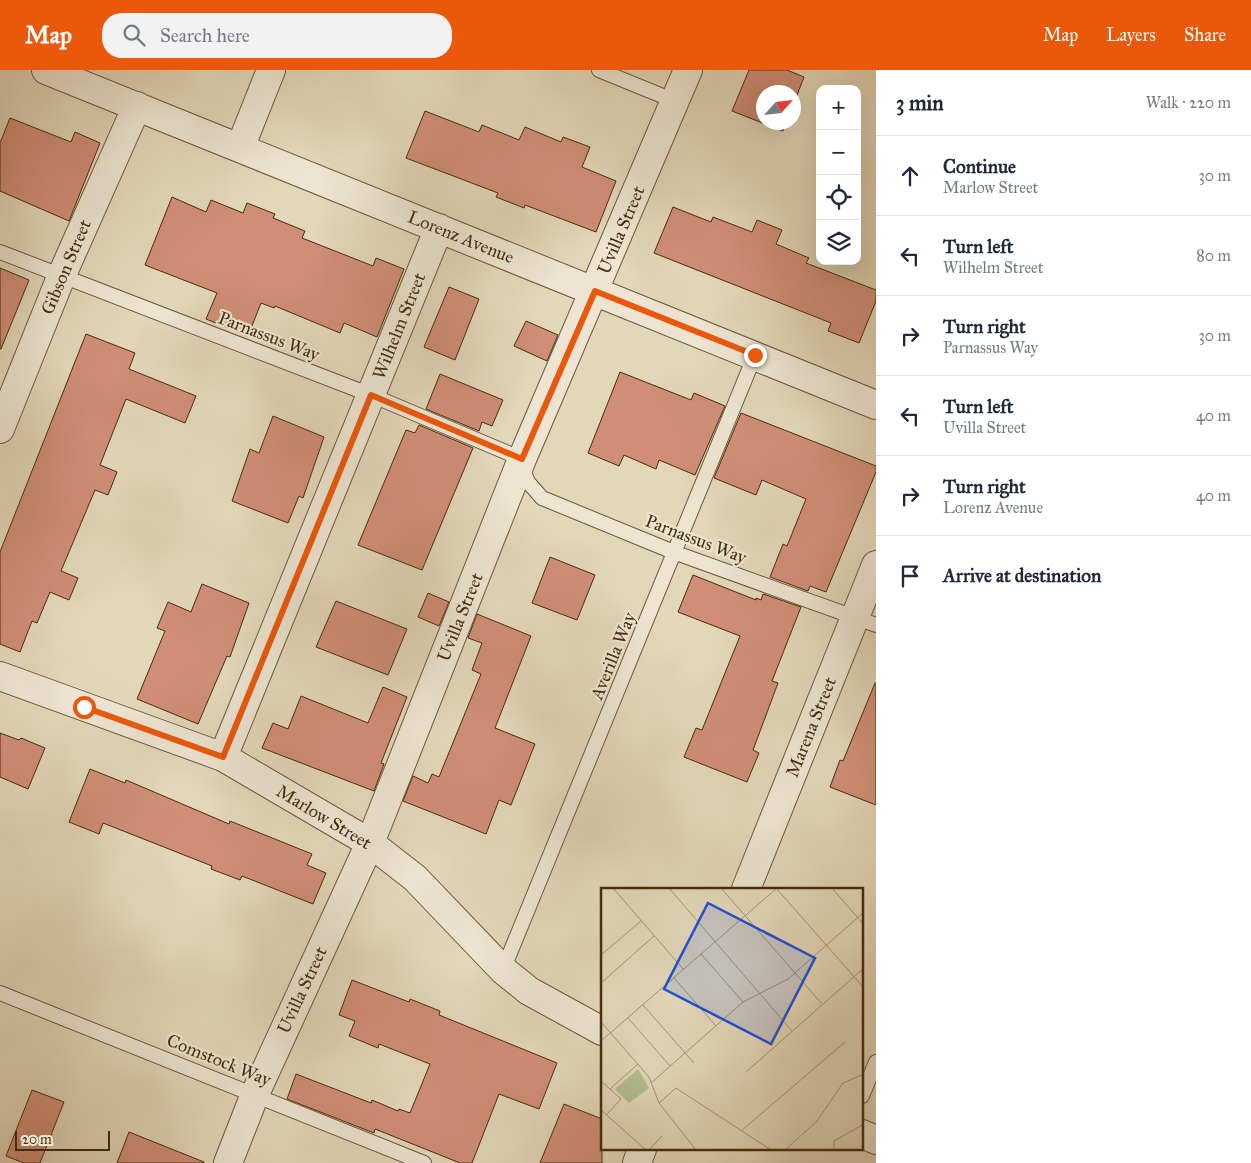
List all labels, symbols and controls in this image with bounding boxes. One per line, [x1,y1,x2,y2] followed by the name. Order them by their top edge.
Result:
[102,13,452,58] search box
[25,20,72,50] text: Map
[120,21,148,49] icon: search
[160,24,250,47] text: Search here
[1043,24,1078,46] text: Map
[1106,24,1156,46] text: Layers
[1184,24,1226,46] text: Share
[756,85,801,130] north arrow
[816,85,861,265] map controls
[816,85,861,130] button: +
[896,90,944,116] text: 3 min
[1146,93,1231,112] text: Walk · 220 m
[816,130,861,175] button: −
[943,155,1016,178] text: Continue
[896,162,924,190] icon: ahead
[1198,166,1231,185] text: 30 m
[816,175,861,220] button: locate
[943,178,1038,197] text: Marlow Street
[593,182,650,277] street label: Uvilla Street
[405,206,517,268] street label: Lorenz Avenue
[36,216,96,318] street label: Gibson Street
[816,220,861,265] button: layers
[943,235,1013,258] text: Turn left
[896,242,924,270] icon: left
[1196,246,1231,265] text: 80 m
[943,258,1043,277] text: Wilhelm Street
[368,269,431,382] street label: Wilhelm Street
[215,307,323,366] street label: Parnassus Way
[943,315,1026,338] text: Turn right
[896,322,924,350] icon: right
[1198,326,1231,345] text: 30 m
[943,338,1038,357] text: Parnassus Way
[744,344,767,367] route end
[943,395,1013,418] text: Turn left
[896,402,924,430] icon: left
[1196,406,1231,425] text: 40 m
[943,418,1026,437] text: Uvilla Street
[943,475,1026,498] text: Turn right
[896,482,924,510] icon: right
[1196,486,1231,505] text: 40 m
[943,498,1043,517] text: Lorenz Avenue
[642,510,750,569] street label: Parnassus Way
[896,562,924,590] icon: arrive
[943,564,1101,587] text: Arrive at destination
[432,569,488,665] street label: Uvilla Street
[585,609,641,704] street label: Averilla Way
[781,673,841,780] street label: Marena Street
[73,696,96,719] route start
[272,780,376,854] street label: Marlow Street
[601,888,864,1150] inset map
[272,942,332,1037] street label: Uvilla Street
[164,1029,275,1091] street label: Comstock Way
[15,1128,110,1151] scale bar
[22,1131,52,1148] text: 20 m

